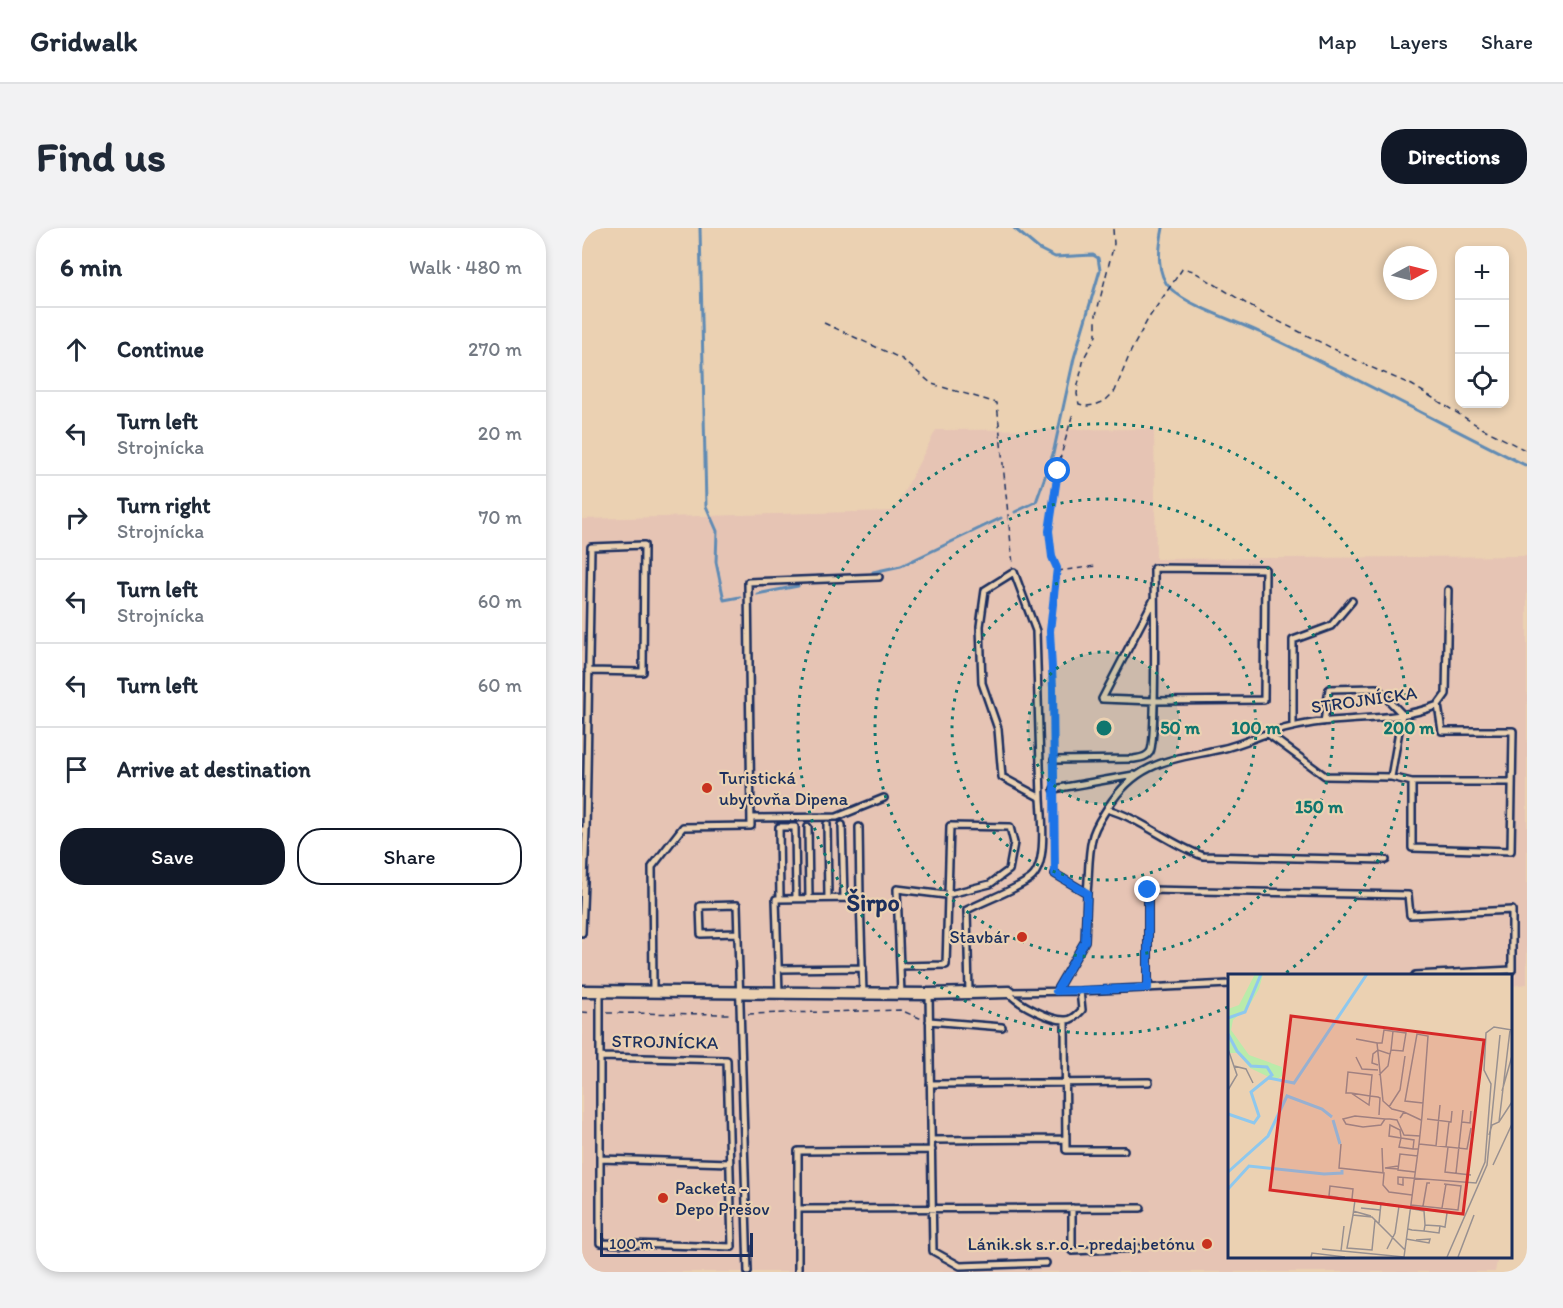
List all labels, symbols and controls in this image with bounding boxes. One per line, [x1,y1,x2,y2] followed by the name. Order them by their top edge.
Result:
[30,24,138,58] text: Gridwalk
[1318,29,1357,54] text: Map
[1390,29,1448,54] text: Layers
[1481,29,1533,54] text: Share
[1381,129,1527,184] button: Directions
[36,131,166,182] text: Find us
[1383,246,1437,300] north arrow
[1455,246,1509,408] map controls
[1455,246,1509,300] button: +
[60,251,122,283] text: 6 min
[409,255,522,279] text: Walk · 480 m
[1455,300,1509,354] button: −
[60,333,93,366] icon: ahead
[117,336,204,363] text: Continue
[468,337,522,361] text: 270 m
[1455,354,1509,408] button: locate
[117,408,198,435] text: Turn left
[60,417,93,450] icon: left
[478,421,522,445] text: 20 m
[117,435,204,459] text: Strojnícka
[1044,457,1070,483] route start
[117,492,211,519] text: Turn right
[60,501,93,534] icon: right
[478,505,522,529] text: 70 m
[117,519,204,543] text: Strojnícka
[117,576,198,603] text: Turn left
[60,585,93,618] icon: left
[478,589,522,613] text: 60 m
[117,603,204,627] text: Strojnícka
[60,669,93,702] icon: left
[117,672,198,699] text: Turn left
[478,673,522,697] text: 60 m
[1310,682,1419,718] street label: STROJNÍCKA
[1160,717,1201,739] text: 50 m
[1231,717,1282,739] text: 100 m
[1384,717,1435,739] text: 200 m
[1094,718,1114,738] centre of rings
[60,753,93,786] icon: arrive
[117,756,311,783] text: Arrive at destination
[719,767,849,810] place label: Turistická ubytovňa Dipena
[700,781,714,795] marker: Turistická ubytovňa Dipena
[1295,796,1344,818] text: 150 m
[60,828,285,885] button: Save
[297,828,522,885] button: Share
[1134,876,1160,902] route end
[846,888,900,918] district label: Širpo
[949,926,1011,948] place label: Stavbár
[1015,930,1029,944] marker: Stavbár
[1228,974,1512,1257] inset map
[611,1030,719,1054] street label: STROJNÍCKA
[675,1177,770,1220] place label: Packeta - Depo Prešov
[656,1191,670,1205] marker: Packeta - Depo Prešov
[600,1230,753,1258] scale bar
[968,1233,1195,1255] place label: Lánik.sk s.r.o. - predaj betónu
[609,1234,653,1253] text: 100 m
[1200,1237,1214,1251] marker: Lánik.sk s.r.o. - predaj betónu

